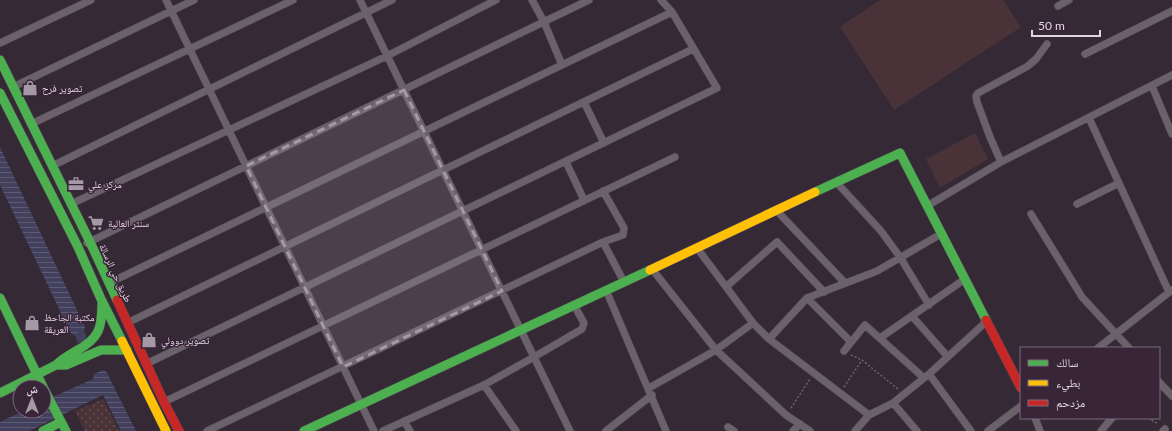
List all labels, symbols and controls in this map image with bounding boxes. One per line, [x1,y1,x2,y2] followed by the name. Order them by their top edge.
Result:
[1032,12,1100,38] scale bar
[1038,18,1065,33] text: 50 m
[21,79,39,97] shop icon: تصوير فرح
[42,82,83,95] place label: تصوير فرح
[67,175,85,193] office icon: مركز علي
[88,178,122,193] place label: مركز علي
[87,214,105,232] supermarket icon: سنتر العالية
[108,217,150,229] place label: سنتر العالية
[95,242,135,306] street label: طريق حي الرسالة
[44,311,95,335] place label: مكتبة الجاحظ العريقة
[23,314,41,332] shop icon: مكتبة الجاحظ العريقة
[140,331,158,349] shop icon: تصوير دوولي
[161,334,209,349] place label: تصوير دوولي
[1020,347,1160,419] legend
[1056,355,1078,370] text: سالك
[1056,375,1080,393] text: بطيء
[12,379,52,419] north arrow
[26,382,38,397] text: ش
[1056,395,1085,411] text: مزدحم

